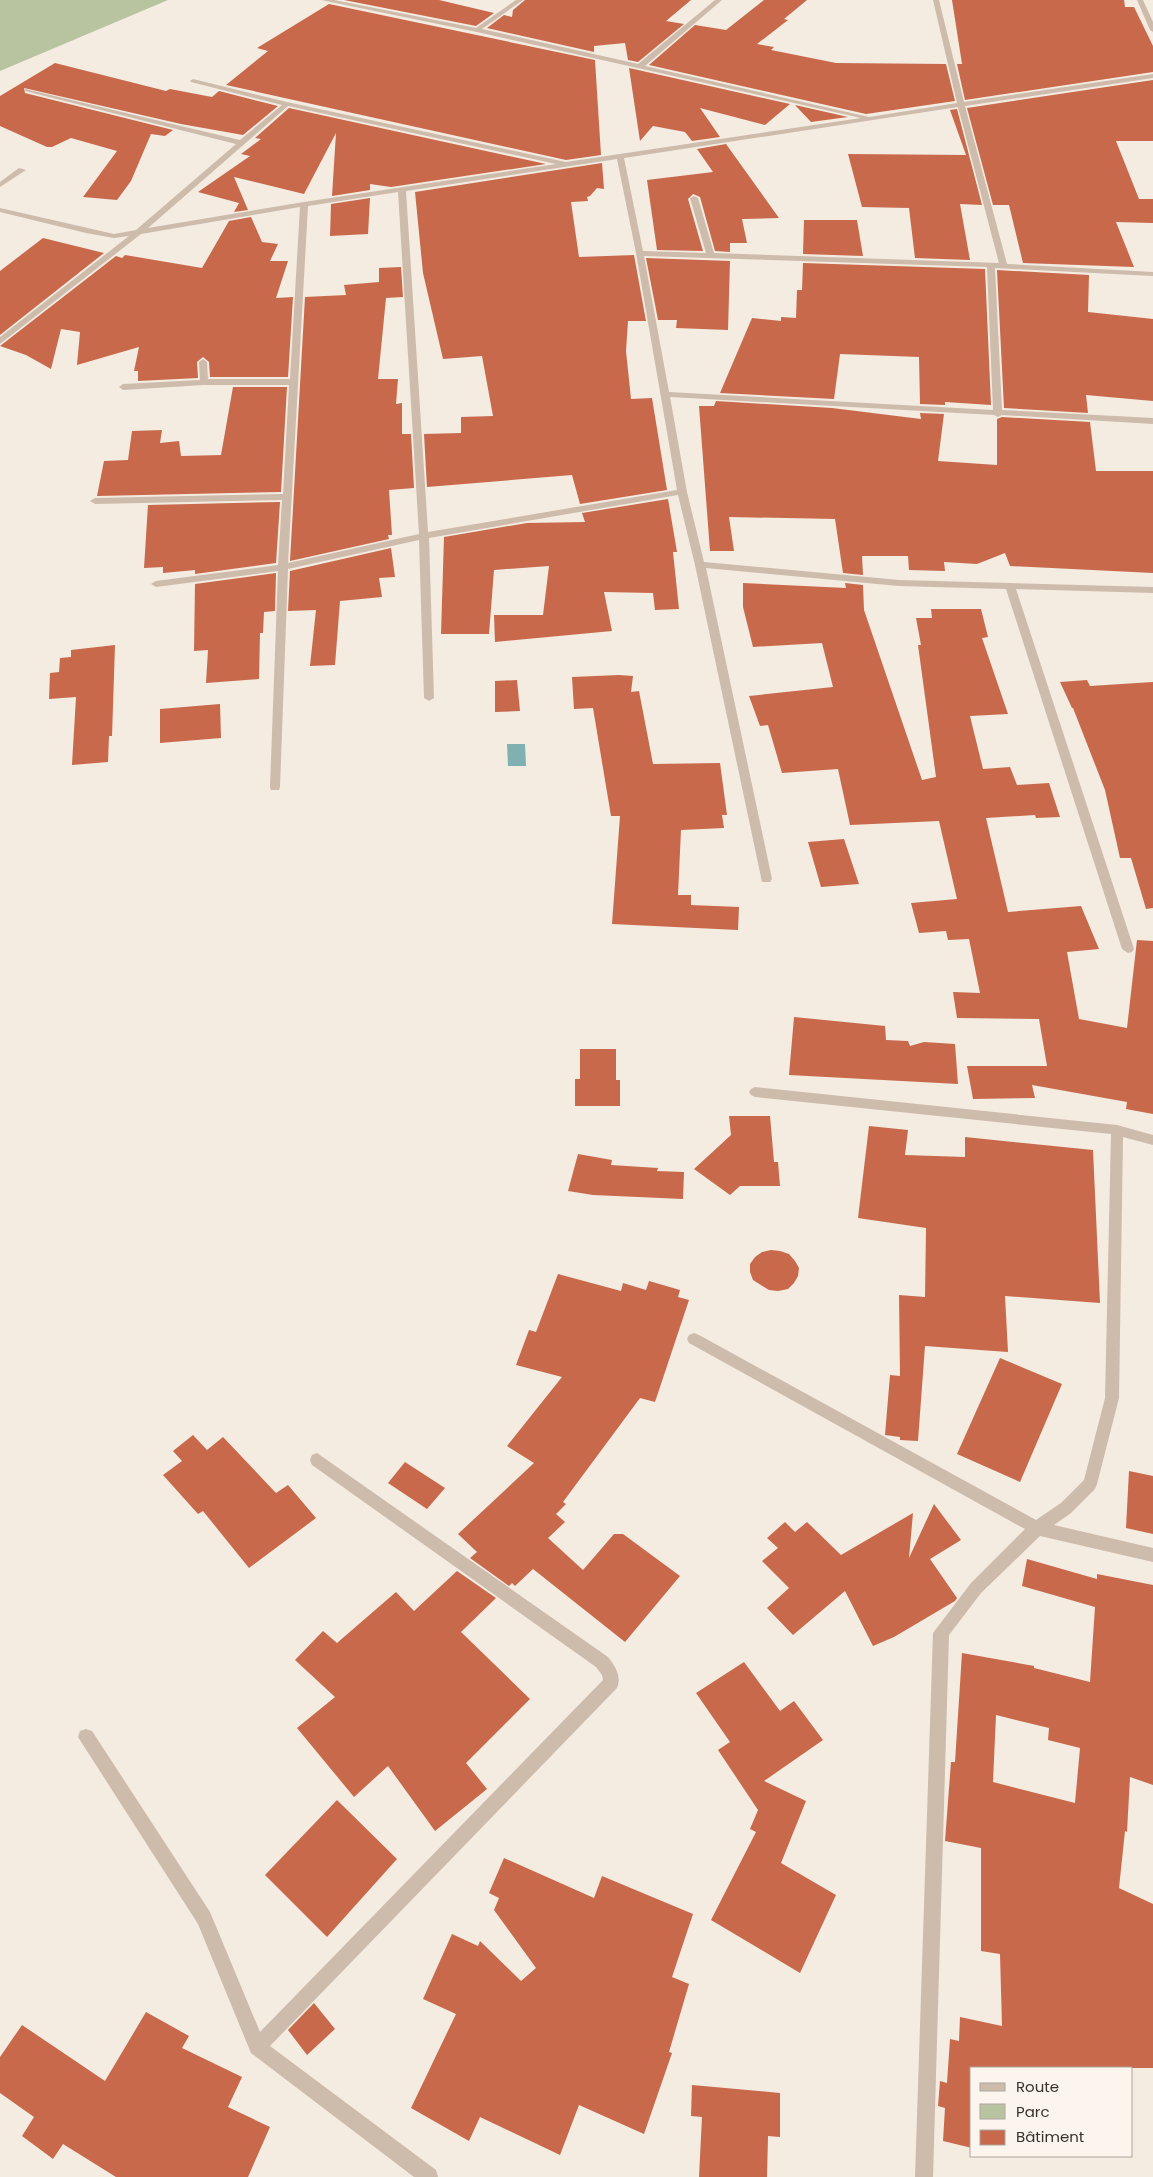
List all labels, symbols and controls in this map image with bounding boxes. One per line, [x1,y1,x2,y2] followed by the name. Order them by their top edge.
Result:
[970,2067,1133,2157] legend
[1016,2076,1059,2097] text: Route
[1016,2101,1050,2122] text: Parc
[1016,2126,1084,2147] text: Bâtiment

